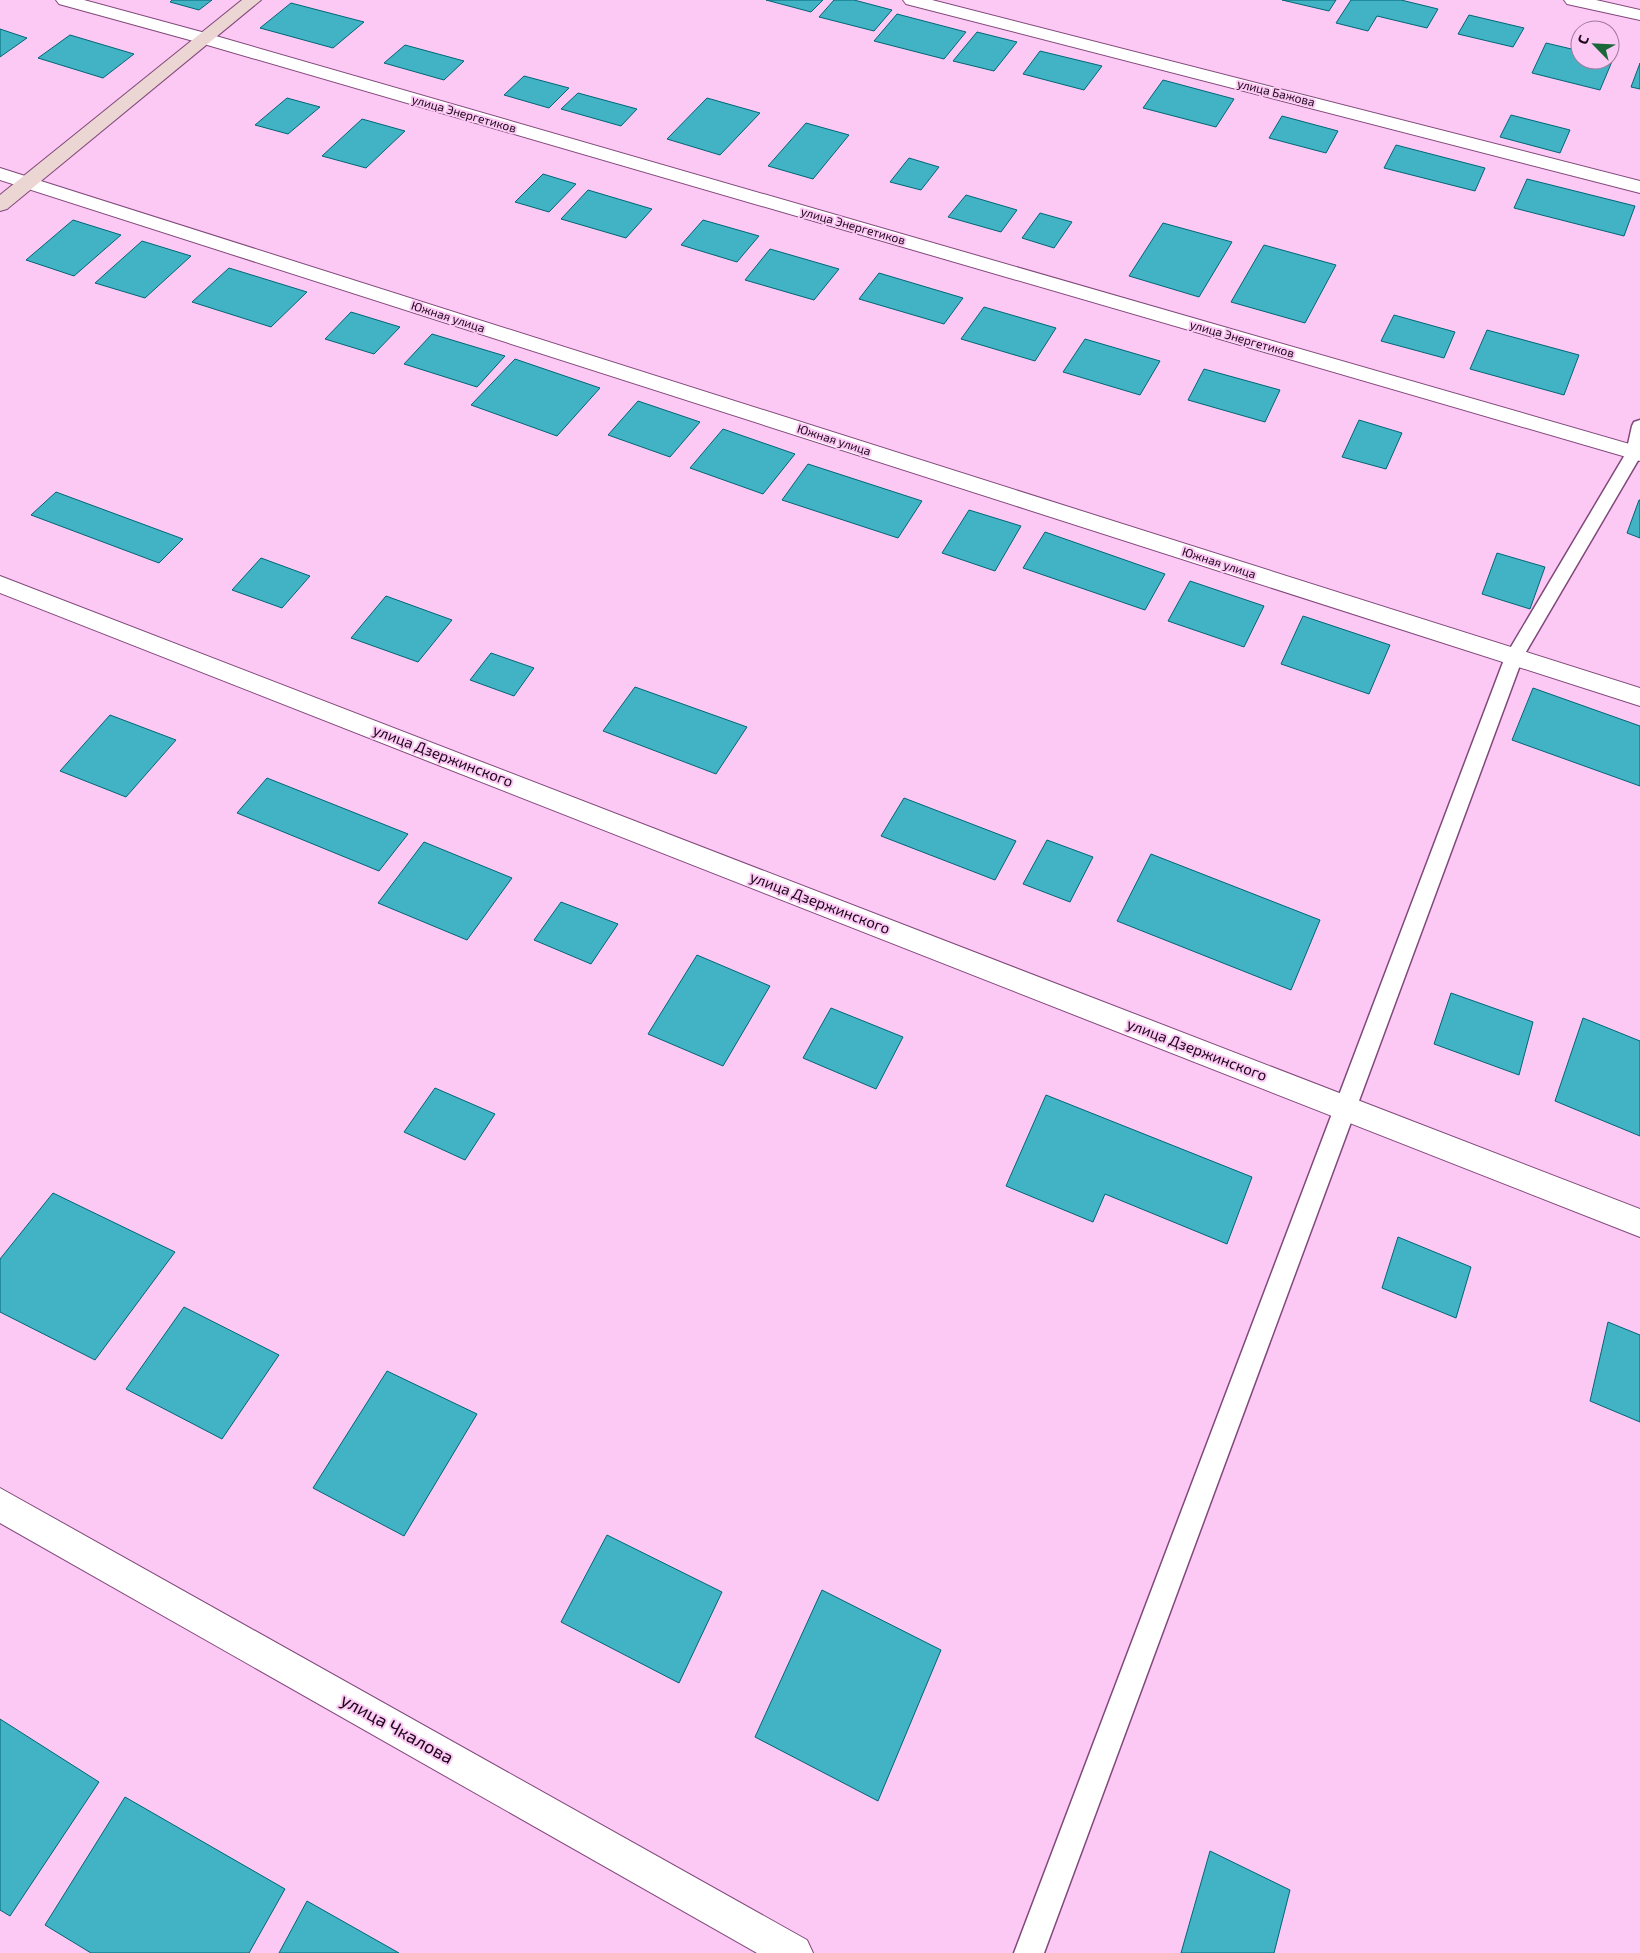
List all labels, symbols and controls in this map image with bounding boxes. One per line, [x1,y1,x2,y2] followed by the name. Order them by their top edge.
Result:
[1570,20,1620,70] north arrow
[1573,32,1592,47] text: С
[1236,76,1317,109] street label: улица Бажова
[410,91,518,136] street label: улица Энергетиков
[799,203,907,248] street label: улица Энергетиков
[409,298,487,336] street label: Южная улица
[1188,316,1296,361] street label: улица Энергетиков
[795,421,873,459] street label: Южная улица
[1180,544,1258,582] street label: Южная улица
[370,720,516,791] street label: улица Дзержинского
[747,867,893,938] street label: улица Дзержинского
[1124,1014,1270,1085] street label: улица Дзержинского
[337,1688,458,1768] street label: улица Чкалова

